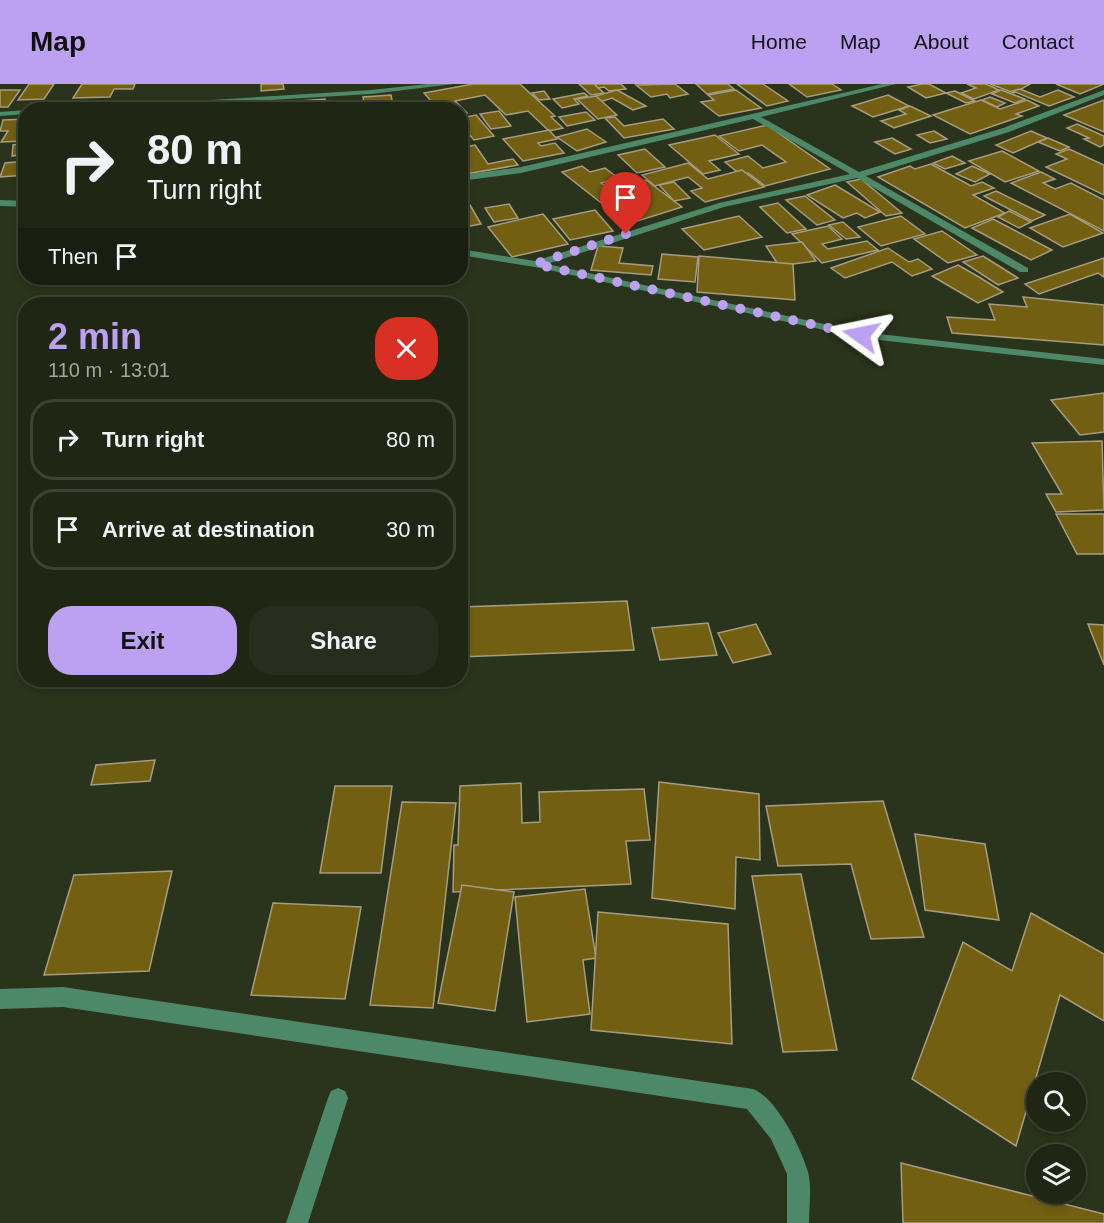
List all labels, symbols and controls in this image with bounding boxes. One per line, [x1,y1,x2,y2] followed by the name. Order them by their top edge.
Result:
[30,26,86,57] text: Map
[751,30,807,53] text: Home
[840,30,881,53] text: Map
[914,30,969,53] text: About
[1002,30,1074,53] text: Contact
[48,126,126,204] icon: right
[147,126,243,173] text: 80 m
[600,172,651,234] pin
[147,175,262,205] text: Turn right
[609,181,642,214] icon: arrive
[110,240,143,273] icon: arrive
[48,244,98,269] text: Then
[829,303,893,367] position arrow
[48,316,142,357] text: 2 min
[375,317,438,380] button: close
[48,359,170,381] text: 110 m · 13:01
[51,423,84,456] icon: right
[102,427,204,452] text: Turn right
[386,427,435,452] text: 80 m
[51,513,84,546] icon: arrive
[102,517,315,542] text: Arrive at destination
[386,517,435,542] text: 30 m
[48,606,237,675] button: Exit
[249,606,438,675] button: Share
[1026,1072,1086,1204] map controls
[1026,1072,1086,1132] button: search
[1026,1144,1086,1204] button: layers

